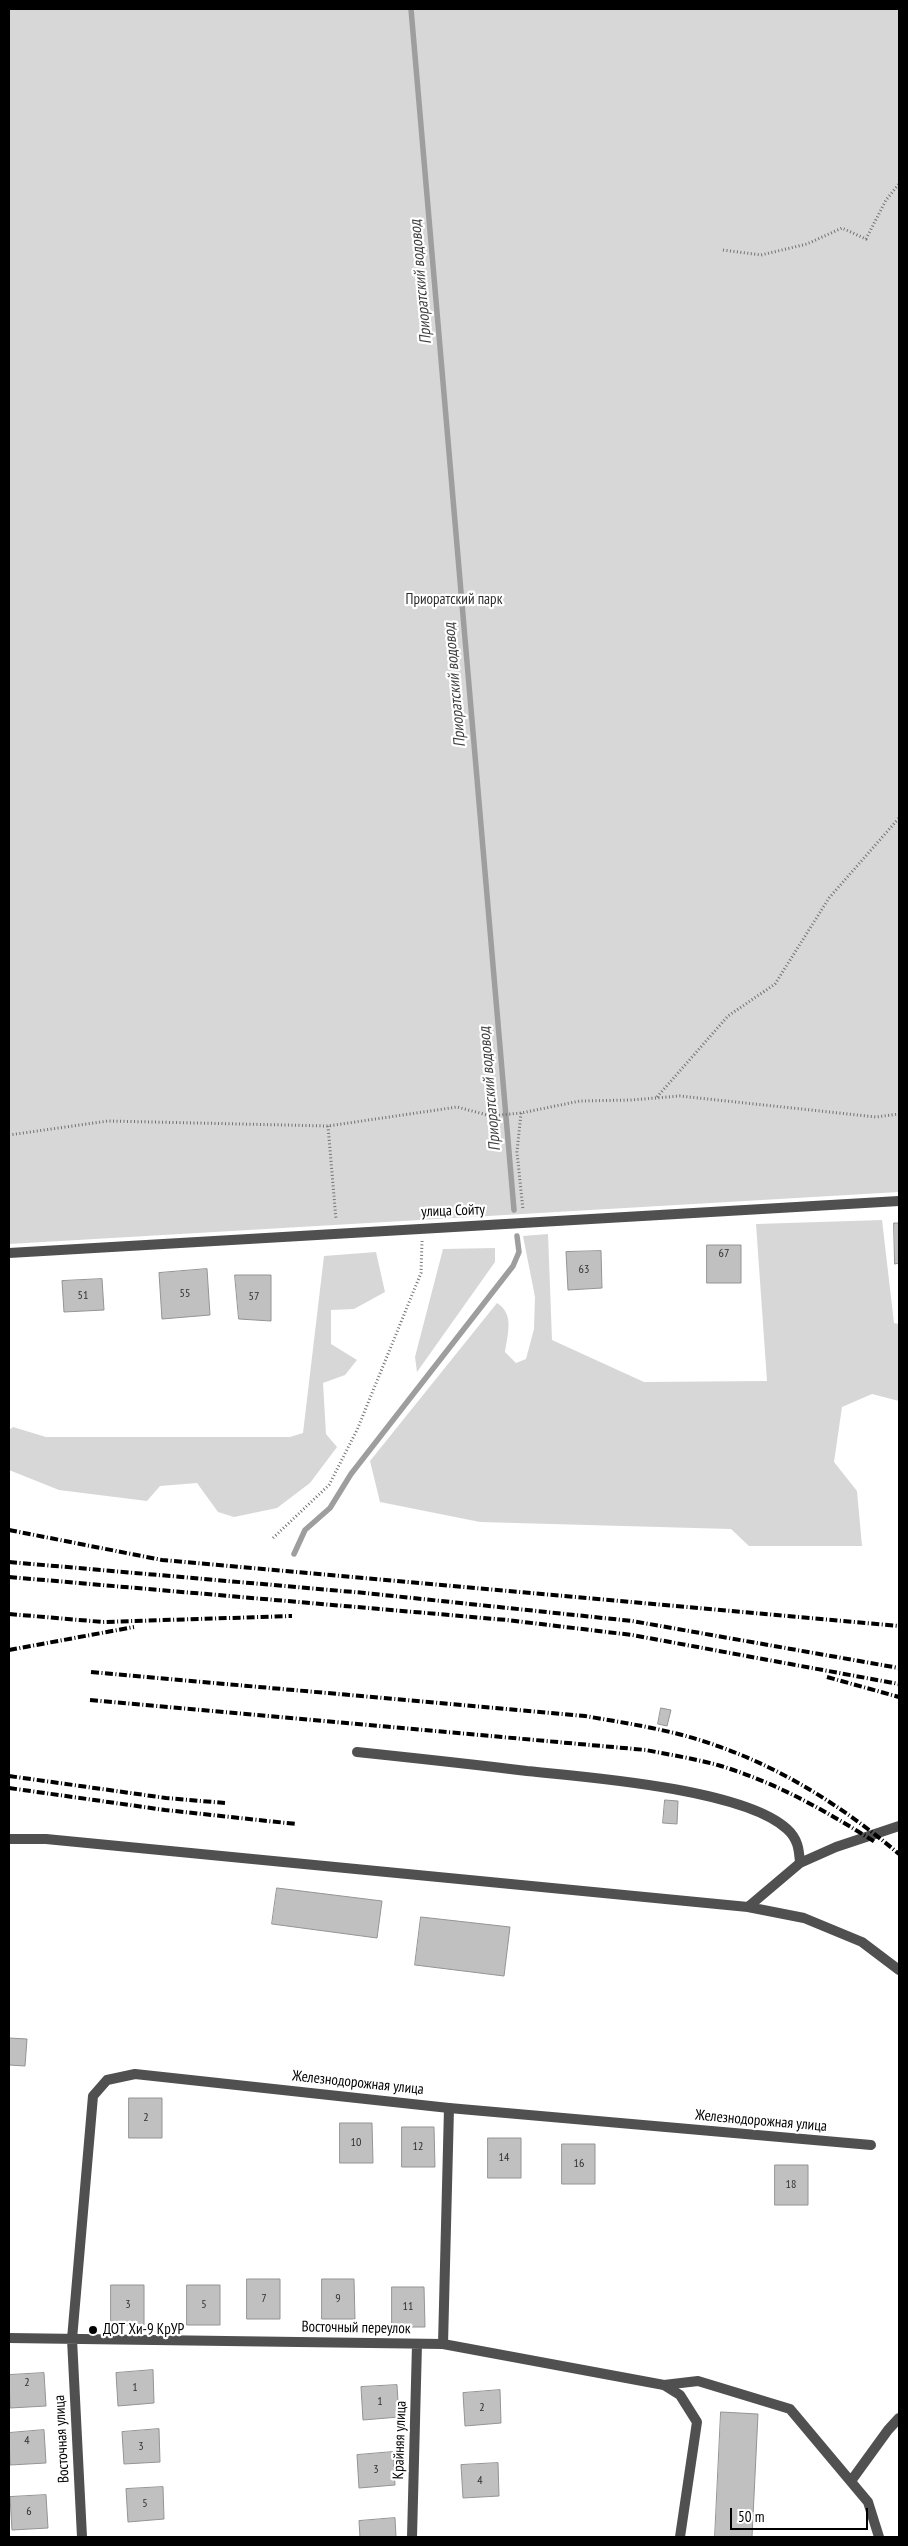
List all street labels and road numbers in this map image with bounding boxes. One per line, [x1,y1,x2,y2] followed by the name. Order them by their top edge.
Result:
[421,1201,485,1221] street label: улица Сойту
[291,2067,425,2099] street label: Железнодорожная улица
[694,2106,828,2136] street label: Железнодорожная улица
[301,2318,411,2338] street label: Восточный переулок
[51,2395,73,2483] street label: Восточная улица
[390,2400,410,2480] street label: Крайняя улица

